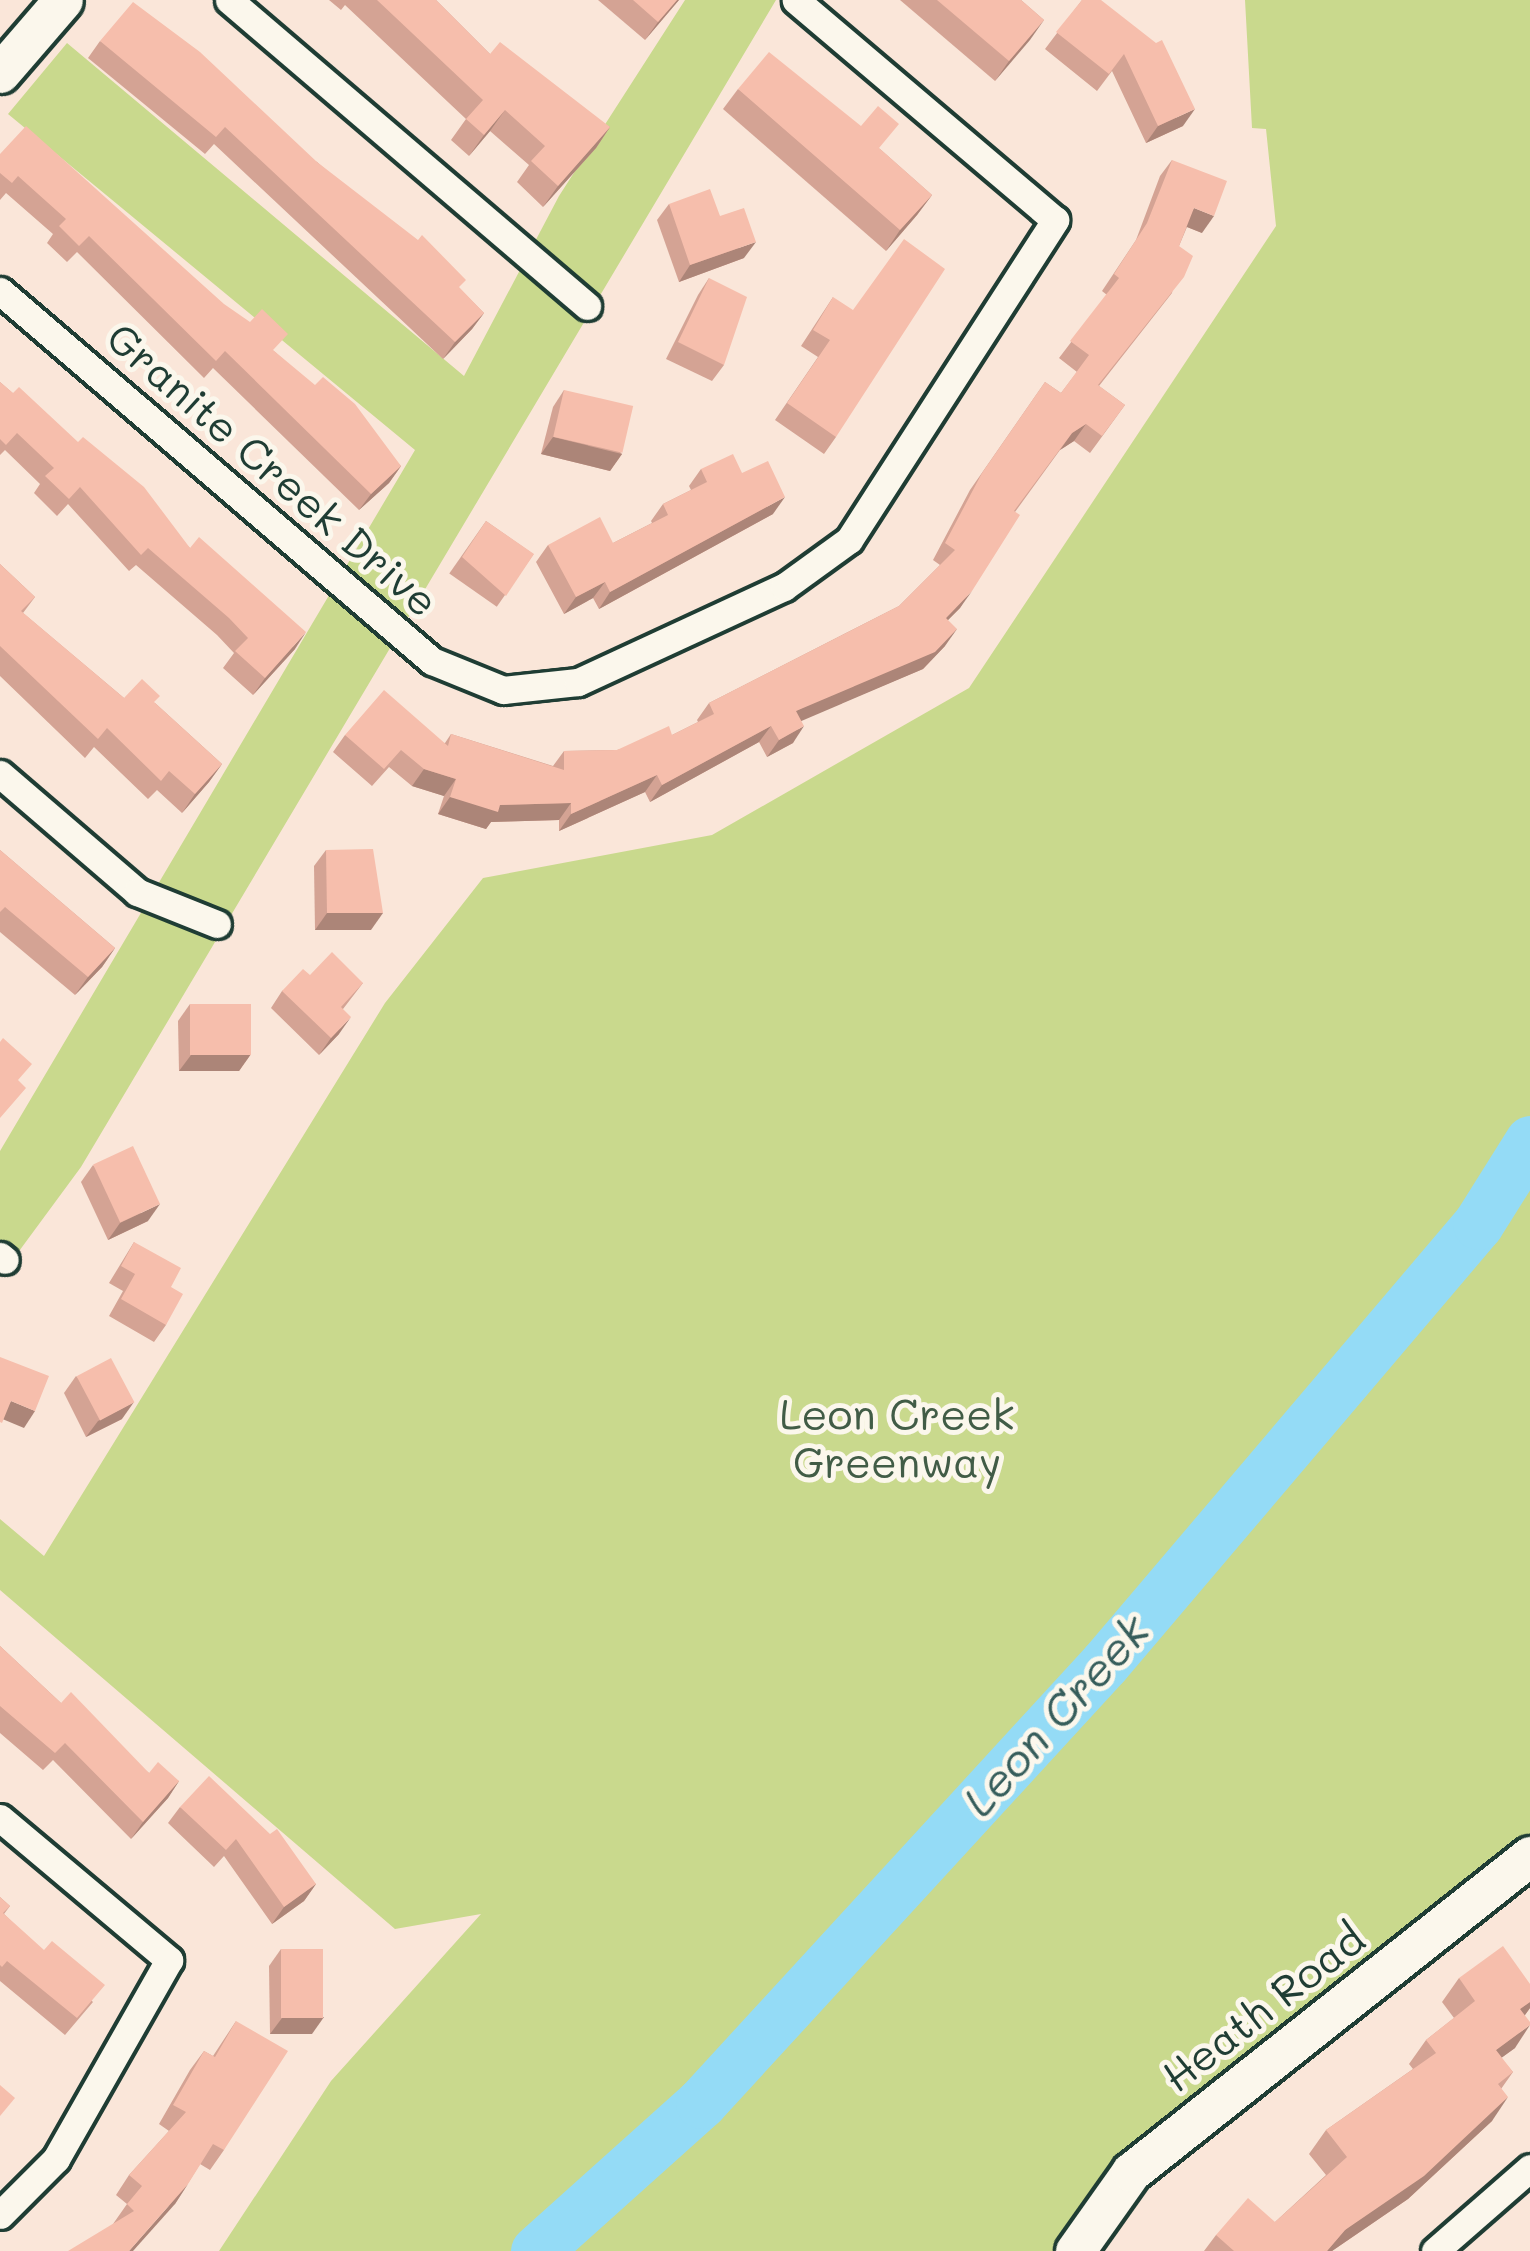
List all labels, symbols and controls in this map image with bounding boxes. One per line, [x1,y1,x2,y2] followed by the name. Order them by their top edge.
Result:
[97,311,449,627] street label: Granite Creek Drive
[779,1389,1015,1488] park label: Leon Creek Greenway
[951,1603,1159,1827] water label: Leon Creek
[1152,1913,1374,2101] street label: Heath Road

